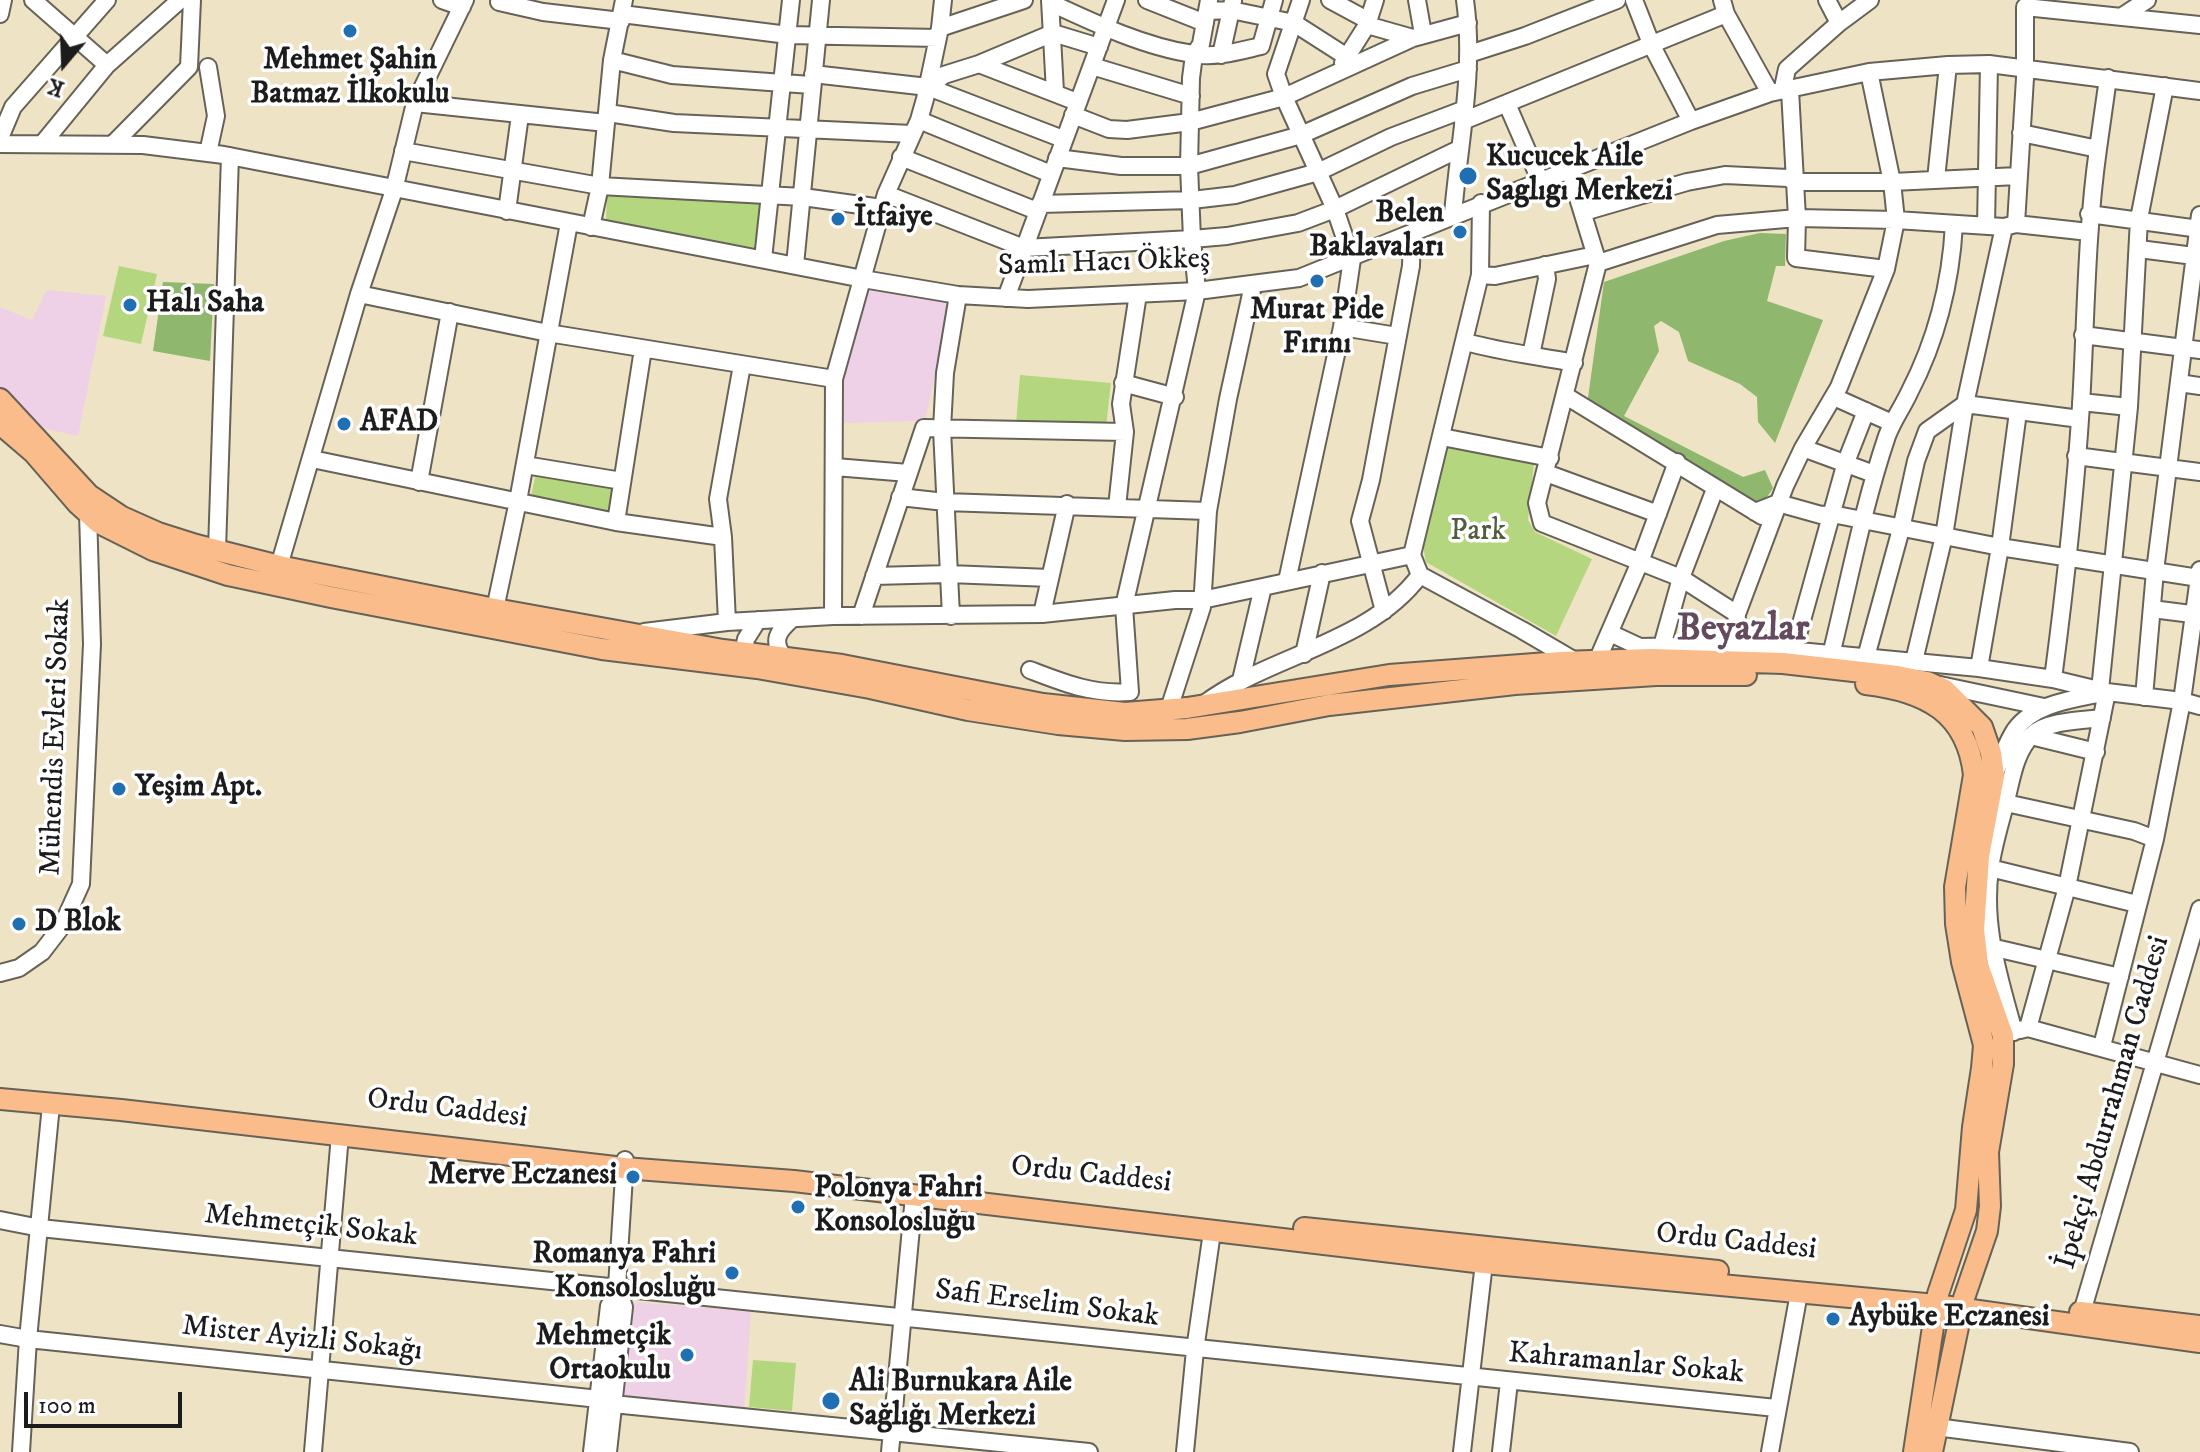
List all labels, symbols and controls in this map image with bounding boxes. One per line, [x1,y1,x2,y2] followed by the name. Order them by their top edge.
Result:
[341,22,359,40] marker: Mehmet Şahin Batmaz İlkokulu
[24,24,104,104] north arrow
[250,44,450,114] place label: Mehmet Şahin Batmaz İlkokulu
[44,72,68,102] text: K
[1486,141,1673,212] place label: Kucucek Aile Saglıgı Merkezi
[1457,165,1479,187] marker: Kucucek Aile Saglıgı Merkezi
[1309,197,1444,268] place label: Belen Baklavaları
[854,201,933,237] place label: İtfaiye
[829,210,847,228] marker: İtfaiye
[1451,223,1469,241] marker: Belen Baklavaları
[997,242,1211,286] street label: Samlı Hacı Ökkeş
[1308,272,1326,290] marker: Murat Pide Fırını
[146,287,264,323] place label: Halı Saha
[1250,294,1384,364] place label: Murat Pide Fırını
[121,296,139,314] marker: Halı Saha
[360,406,438,442] place label: AFAD
[335,415,353,433] marker: AFAD
[1450,515,1506,551] park label: Park
[34,598,80,876] street label: Mühendis Evleri Sokak
[1677,608,1809,654] district label: Beyazlar
[135,771,262,807] place label: Yeşim Apt.
[110,780,128,798] marker: Yeşim Apt.
[35,906,121,942] place label: D Blok
[10,915,28,933] marker: D Blok
[2049,932,2179,1274] street label: İpekçi Abdurrahman Caddesi
[365,1082,529,1138] street label: Ordu Caddesi
[1009,1150,1173,1202] street label: Ordu Caddesi
[428,1159,617,1195] place label: Merve Eczanesi
[624,1168,642,1186] marker: Merve Eczanesi
[814,1172,983,1242] place label: Polonya Fahri Konsolosluğu
[203,1198,419,1256] street label: Mehmetçik Sokak
[789,1198,807,1216] marker: Polonya Fahri Konsolosluğu
[1654,1217,1818,1269] street label: Ordu Caddesi
[533,1238,716,1308] place label: Romanya Fahri Konsolosluğu
[723,1264,741,1282] marker: Romanya Fahri Konsolosluğu
[933,1273,1161,1337] street label: Safi Erselim Sokak
[1849,1301,2049,1337] place label: Aybüke Eczanesi
[180,1309,424,1371] street label: Mister Ayizli Sokağı
[1824,1310,1842,1328] marker: Aybüke Eczanesi
[536,1320,671,1390] place label: Mehmetçik Ortaokulu
[1507,1337,1745,1393] street label: Kahramanlar Sokak
[678,1346,696,1364] marker: Mehmetçik Ortaokulu
[849,1366,1072,1436] place label: Ali Burnukara Aile Sağlığı Merkezi
[28,1376,186,1426] scale bar
[820,1390,842,1412] marker: Ali Burnukara Aile Sağlığı Merkezi
[38,1391,96,1421] text: 100 m

